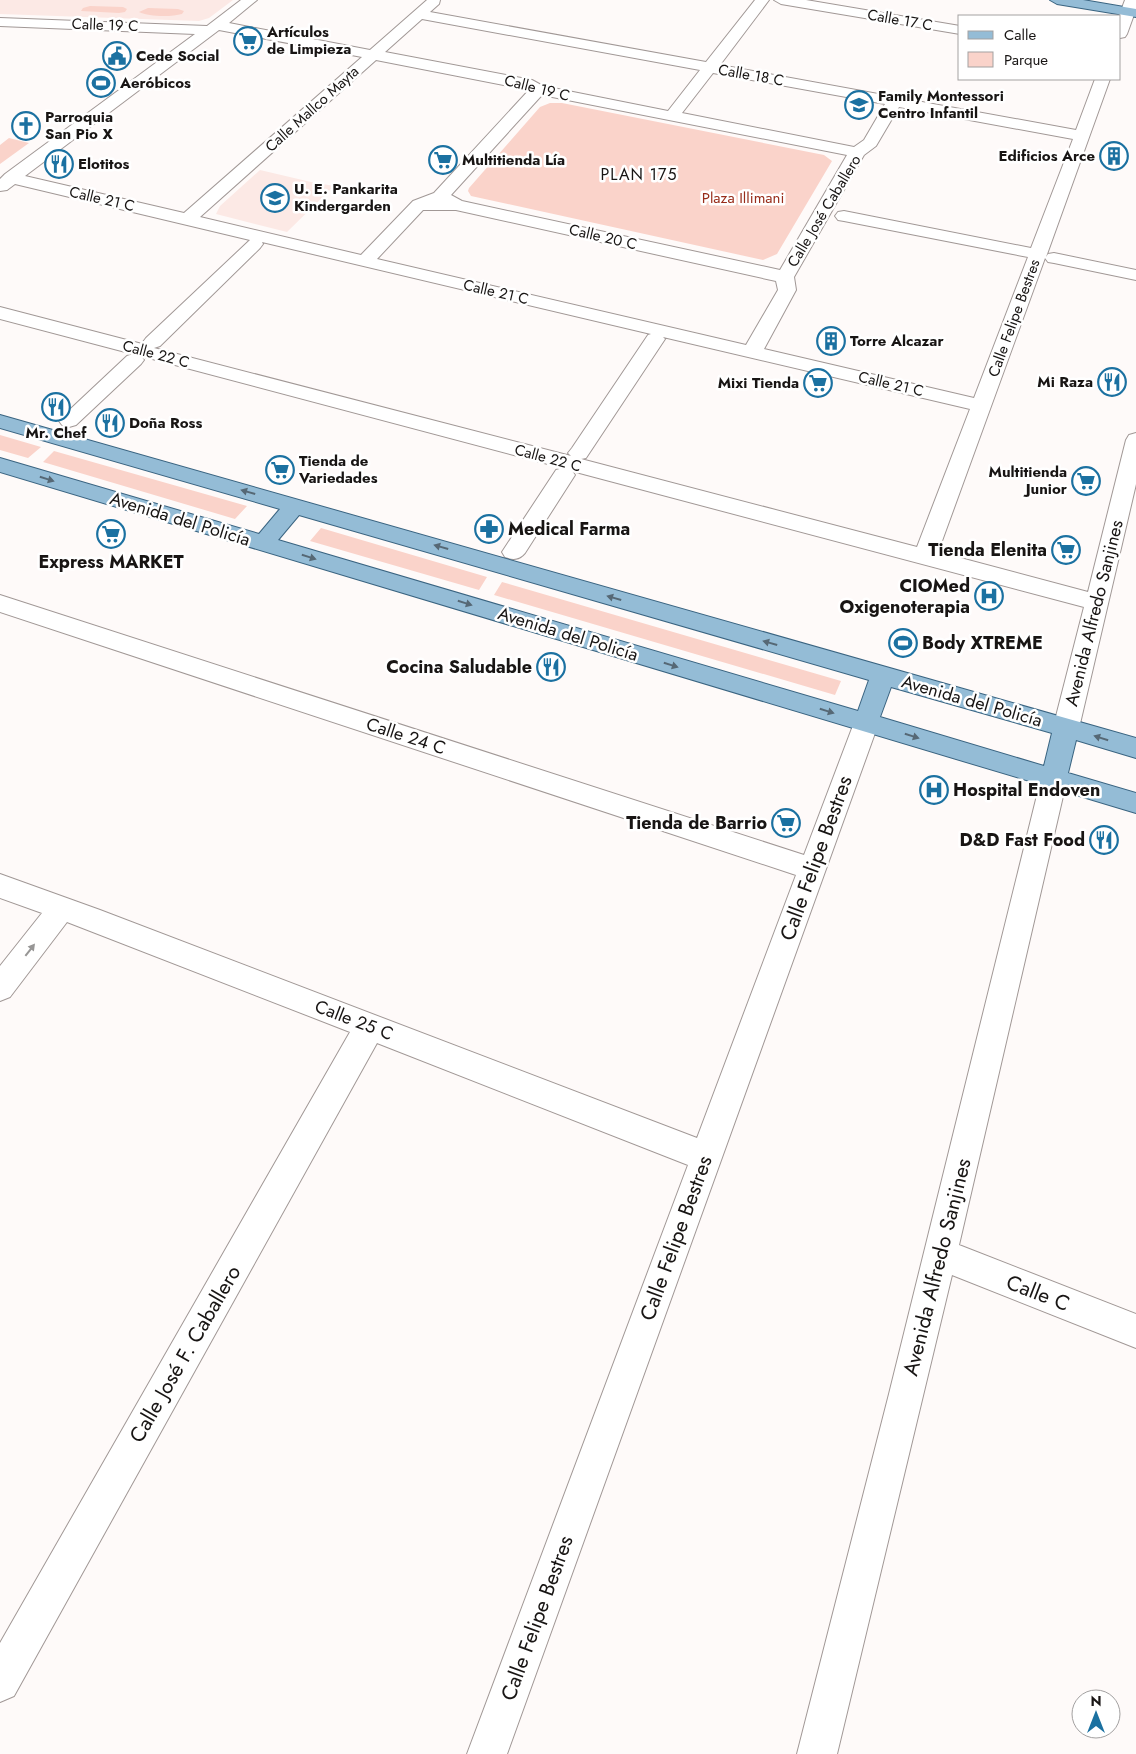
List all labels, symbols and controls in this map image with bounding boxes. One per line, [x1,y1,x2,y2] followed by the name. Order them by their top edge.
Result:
[866,3,934,37] street label: Calle 17 C
[71,13,139,37] street label: Calle 19 C
[958,15,1121,80] legend
[266,21,351,60] place label: Artículos de Limpieza
[1004,24,1036,46] text: Calle
[233,26,263,56] supermarket icon: Artículos de Limpieza
[102,41,132,71] public building icon: Cede Social
[136,45,219,67] place label: Cede Social
[1004,49,1048,71] text: Parque
[716,58,786,92] street label: Calle 18 C
[260,61,364,157] street label: Calle Mallco Mayta
[86,68,116,98] sports icon: Aeróbicos
[502,69,572,107] street label: Calle 19 C
[119,72,191,94] place label: Aeróbicos
[878,85,1004,124] place label: Family Montessori Centro Infantil
[844,90,874,120] school or university icon: Family Montessori Centro Infantil
[45,106,113,145] place label: Parroquia San Pio X
[11,111,41,141] church icon: Parroquia San Pio X
[1099,141,1129,171] building icon: Edificios Arce
[428,145,458,175] supermarket icon: Multitienda Lía
[999,145,1095,167] place label: Edificios Arce
[44,149,74,179] restaurant icon: Elotitos
[462,149,565,171] place label: Multitienda Lía
[782,151,866,271] street label: Calle José Caballero
[78,153,129,175] place label: Elotitos
[601,163,677,186] district label: PLAN 175
[294,178,398,217] place label: U. E. Pankarita Kindergarden
[67,181,137,217] street label: Calle 21 C
[260,183,290,213] school or university icon: U. E. Pankarita Kindergarden
[702,187,784,209] park label: Plaza Illimani
[567,219,639,255] street label: Calle 20 C
[982,256,1046,380] street label: Calle Felipe Bestres
[461,274,531,310] street label: Calle 21 C
[816,326,846,356] building icon: Torre Alcazar
[850,330,944,352] place label: Torre Alcazar
[120,335,192,373] street label: Calle 22 C
[856,366,926,402] street label: Calle 21 C
[1097,367,1127,397] restaurant icon: Mi Raza
[803,368,833,398] supermarket icon: Mixi Tienda
[1037,371,1093,393] place label: Mi Raza
[718,372,799,394] place label: Mixi Tienda
[41,392,71,422] restaurant icon: Mr. Chef
[95,408,125,438] restaurant icon: Doña Ross
[129,412,202,434] place label: Doña Ross
[26,422,87,444] place label: Mr. Chef
[512,439,584,477] street label: Calle 22 C
[298,450,378,489] place label: Tienda de Variedades
[265,455,295,485] supermarket icon: Tienda de Variedades
[989,461,1068,500] place label: Multitienda Junior
[1071,466,1101,496] supermarket icon: Multitienda Junior
[39,476,54,484] one-way arrow
[107,485,253,553] street label: Avenida del Policía
[240,487,255,495] one-way arrow
[474,514,504,544] pharmacy icon: Medical Farma
[508,516,630,542] place label: Medical Farma
[1058,517,1130,709] street label: Avenida Alfredo Sanjines
[96,519,126,549] supermarket icon: Express MARKET
[1051,535,1081,565] supermarket icon: Tienda Elenita
[928,537,1047,563] place label: Tienda Elenita
[434,543,449,551] one-way arrow
[38,549,185,575] place label: Express MARKET
[302,554,317,562] one-way arrow
[840,573,970,620] place label: CIOMed Oxigenoterapia
[974,581,1004,611] hospital icon: CIOMed Oxigenoterapia
[607,593,622,601] one-way arrow
[458,600,473,608] one-way arrow
[495,600,641,668] street label: Avenida del Policía
[888,628,918,658] sports icon: Body XTREME
[922,630,1043,656] place label: Body XTREME
[763,638,778,646] one-way arrow
[536,652,566,682] restaurant icon: Cocina Saludable
[386,654,532,680] place label: Cocina Saludable
[664,661,679,669] one-way arrow
[899,668,1045,734] street label: Avenida del Policía
[820,708,835,716] one-way arrow
[363,711,449,761] street label: Calle 24 C
[905,733,920,741] one-way arrow
[1094,733,1109,741] one-way arrow
[772,771,860,945] street label: Calle Felipe Bestres
[919,775,949,805] hospital icon: Hospital Endoven
[953,777,1100,803] place label: Hospital Endoven
[771,808,801,838] supermarket icon: Tienda de Barrio
[626,810,767,836] place label: Tienda de Barrio
[1089,825,1119,855] restaurant icon: D&D Fast Food
[959,827,1085,853] place label: D&D Fast Food
[25,943,35,957] one-way arrow
[311,993,397,1047] street label: Calle 25 C
[632,1151,720,1325] street label: Calle Felipe Bestres
[895,1155,979,1379] street label: Avenida Alfredo Sanjines
[122,1260,248,1448] street label: Calle José F. Caballero
[1002,1267,1074,1319] street label: Calle C
[493,1531,581,1705] street label: Calle Felipe Bestres
[1071,1689,1121,1739] north arrow
[1090,1691,1102,1711] text: N

